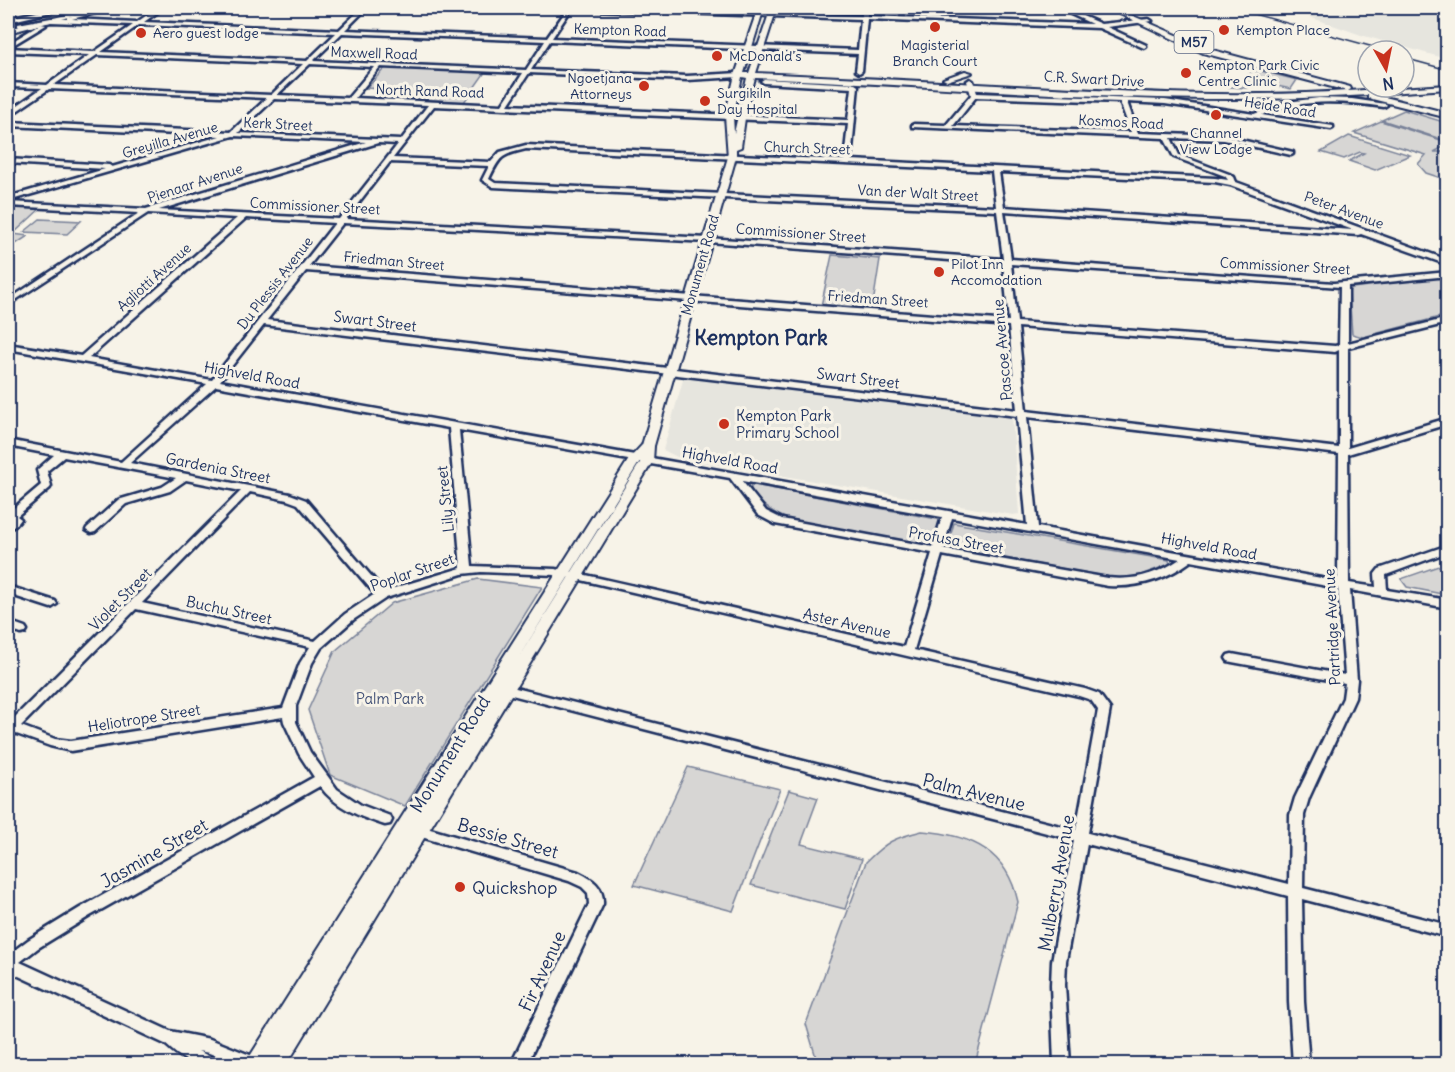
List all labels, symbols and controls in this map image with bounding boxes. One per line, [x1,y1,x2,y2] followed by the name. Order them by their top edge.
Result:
[573,19,667,41] street label: Kempton Road
[928,20,942,34] marker: Magisterial Branch Court
[1236,21,1330,39] place label: Kempton Place
[1217,23,1231,37] marker: Kempton Place
[153,24,259,42] place label: Aero guest lodge
[134,26,148,40] marker: Aero guest lodge
[1174,31,1214,53] road number: M57
[893,36,978,70] place label: Magisterial Branch Court
[1356,39,1416,99] north arrow
[330,42,418,64] street label: Maxwell Road
[729,47,802,65] place label: McDonald's
[710,49,724,63] marker: McDonald's
[1198,56,1320,90] place label: Kempton Park Civic Centre Clinic
[1179,66,1193,80] marker: Kempton Park Civic Centre Clinic
[1043,67,1145,91] street label: C.R. Swart Drive
[567,69,632,103] place label: Ngoetjana Attorneys
[1381,73,1395,95] text: N
[637,79,651,93] marker: Ngoetjana Attorneys
[375,80,485,102] street label: North Rand Road
[717,84,797,118] place label: Surgikiln Day Hospital
[1243,92,1317,122] street label: Heide Road
[698,94,712,108] marker: Surgikiln Day Hospital
[1209,108,1223,122] marker: Channel View Lodge
[1078,111,1164,133] street label: Kosmos Road
[243,113,313,135] street label: Kerk Street
[120,118,220,162] street label: Greyilla Avenue
[1180,124,1252,158] place label: Channel View Lodge
[763,137,851,159] street label: Church Street
[145,159,245,207] street label: Pienaar Avenue
[857,181,979,205] street label: Van der Walt Street
[1302,187,1386,233] street label: Peter Avenue
[249,194,381,218] street label: Commissioner Street
[677,213,723,317] street label: Monument Road
[735,219,867,247] street label: Commissioner Street
[233,233,317,333] street label: Du Plessis Avenue
[113,239,195,315] street label: Agliotti Avenue
[343,248,445,274] street label: Friedman Street
[1219,254,1351,278] street label: Commissioner Street
[951,255,1042,289] place label: Pilot Inn Accomodation
[932,265,946,279] marker: Pilot Inn Accomodation
[827,286,929,312] street label: Friedman Street
[988,298,1016,402] street label: Pascoe Avenue
[332,306,418,336] street label: Swart Street
[694,324,828,351] district label: Kempton Park
[202,357,302,393] street label: Highveld Road
[815,363,901,393] street label: Swart Street
[736,406,839,442] place label: Kempton Park Primary School
[717,417,731,431] marker: Kempton Park Primary School
[680,442,780,478] street label: Highveld Road
[164,449,272,487] street label: Gardenia Street
[432,465,458,533] street label: Lily Street
[907,522,1005,558] street label: Profusa Street
[1159,528,1259,564] street label: Highveld Road
[368,549,456,595] street label: Poplar Street
[85,564,155,634] street label: Violet Street
[1319,568,1345,686] street label: Partridge Avenue
[184,592,274,628] street label: Buchu Street
[801,604,893,642] street label: Aster Avenue
[356,689,424,708] park label: Palm Park
[405,691,495,817] street label: Monument Road
[86,700,202,736] street label: Heliotrope Street
[920,768,1028,816] street label: Palm Avenue
[96,813,212,893] street label: Jasmine Street
[455,813,561,863] street label: Bessie Street
[1033,813,1079,953] street label: Mulberry Avenue
[472,876,557,899] place label: Quickshop
[453,880,467,894] marker: Quickshop
[513,927,571,1015] street label: Fir Avenue

